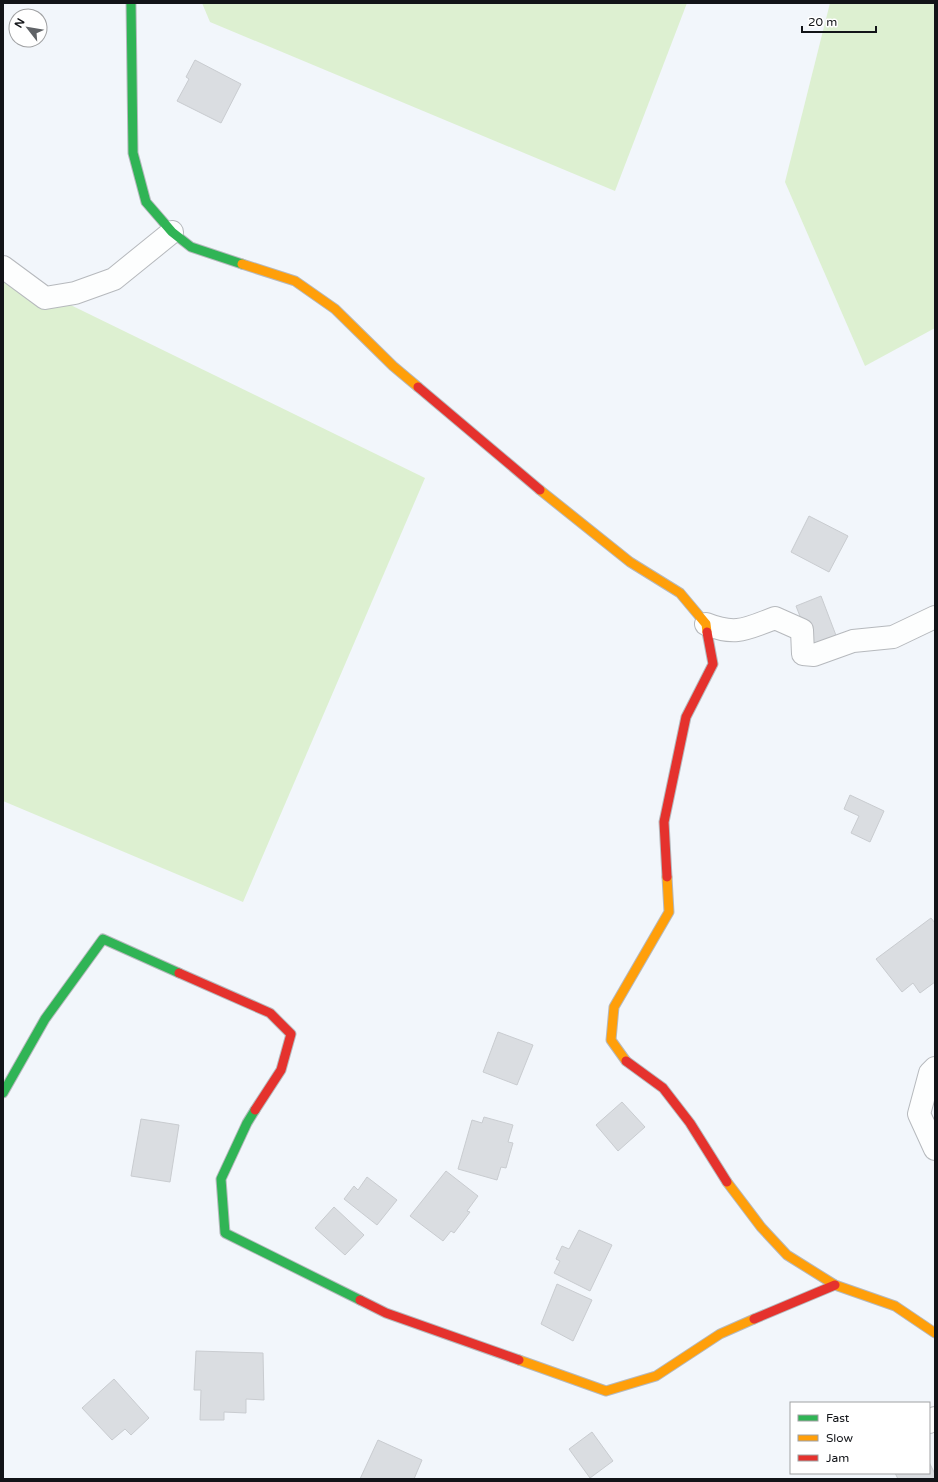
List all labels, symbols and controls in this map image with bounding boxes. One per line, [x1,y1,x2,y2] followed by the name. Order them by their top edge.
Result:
[8,8,48,48] north arrow
[802,8,876,34] scale bar
[808,15,837,29] text: 20 m
[12,16,28,30] text: N
[790,1402,930,1474] legend
[826,1411,850,1425] text: Fast
[826,1431,853,1445] text: Slow
[826,1451,849,1465] text: Jam

